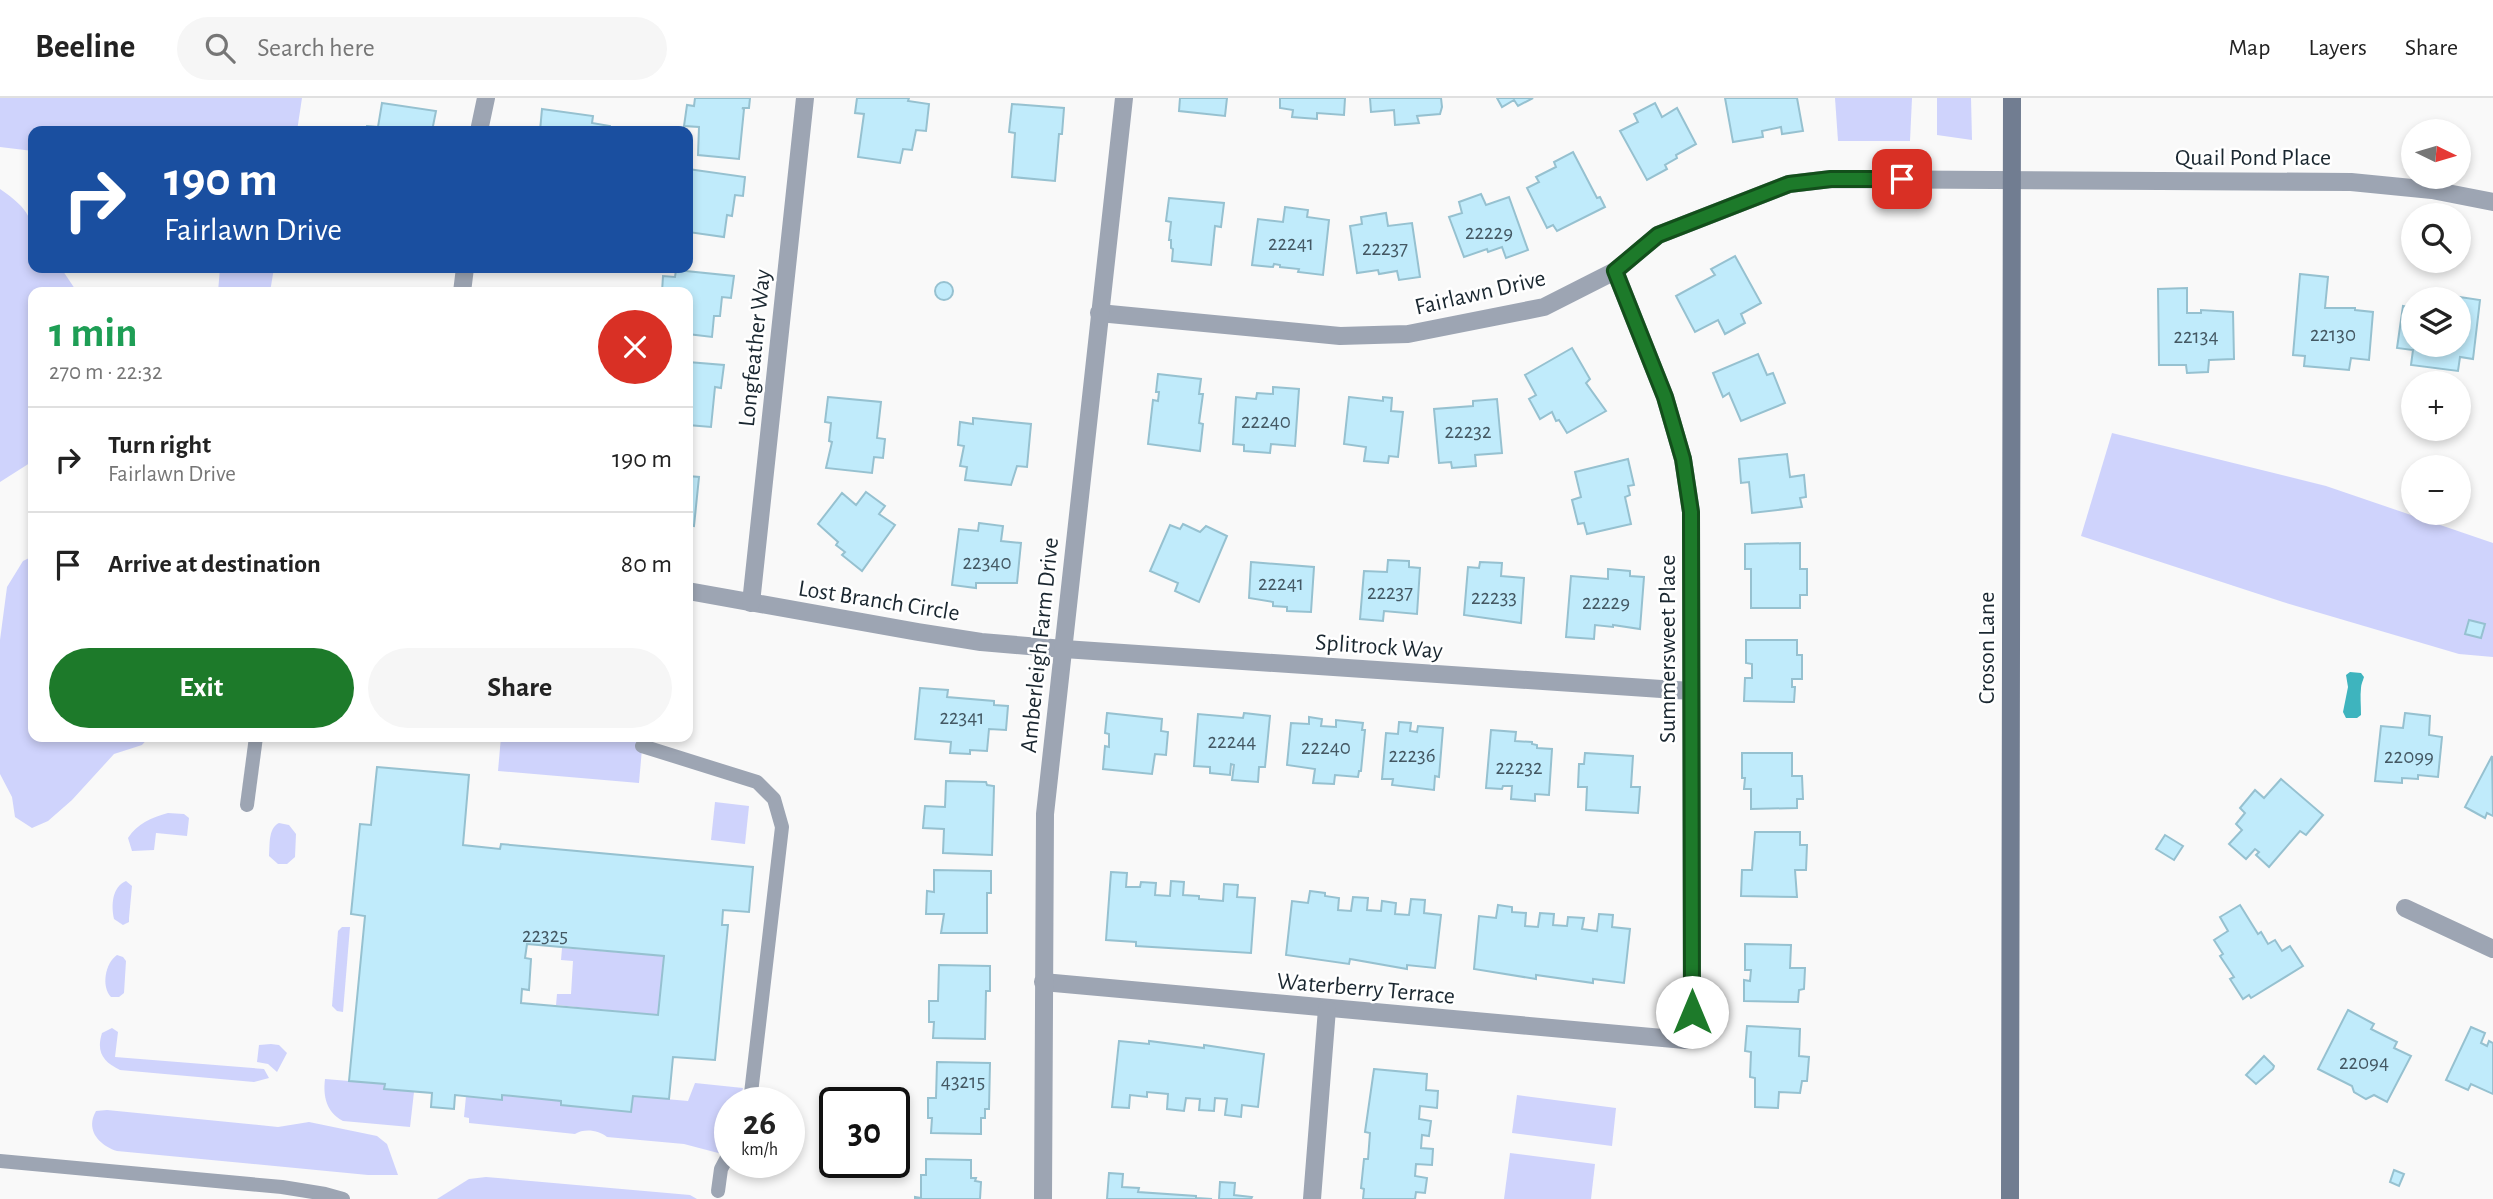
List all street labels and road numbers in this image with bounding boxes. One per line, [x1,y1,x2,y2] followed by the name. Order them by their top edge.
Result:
[2175,146,2331,170] street label: Quail Pond Place
[1412,266,1548,320] street label: Fairlawn Drive
[735,268,775,428] street label: Longfeather Way
[1017,536,1063,754] street label: Amberleigh Farm Drive
[1656,555,1680,743] street label: Summersweet Place
[796,576,961,626] street label: Lost Branch Circle
[1975,592,1999,704] street label: Croson Lane
[1314,631,1443,663] street label: Splitrock Way
[1276,969,1456,1009] street label: Waterberry Terrace

